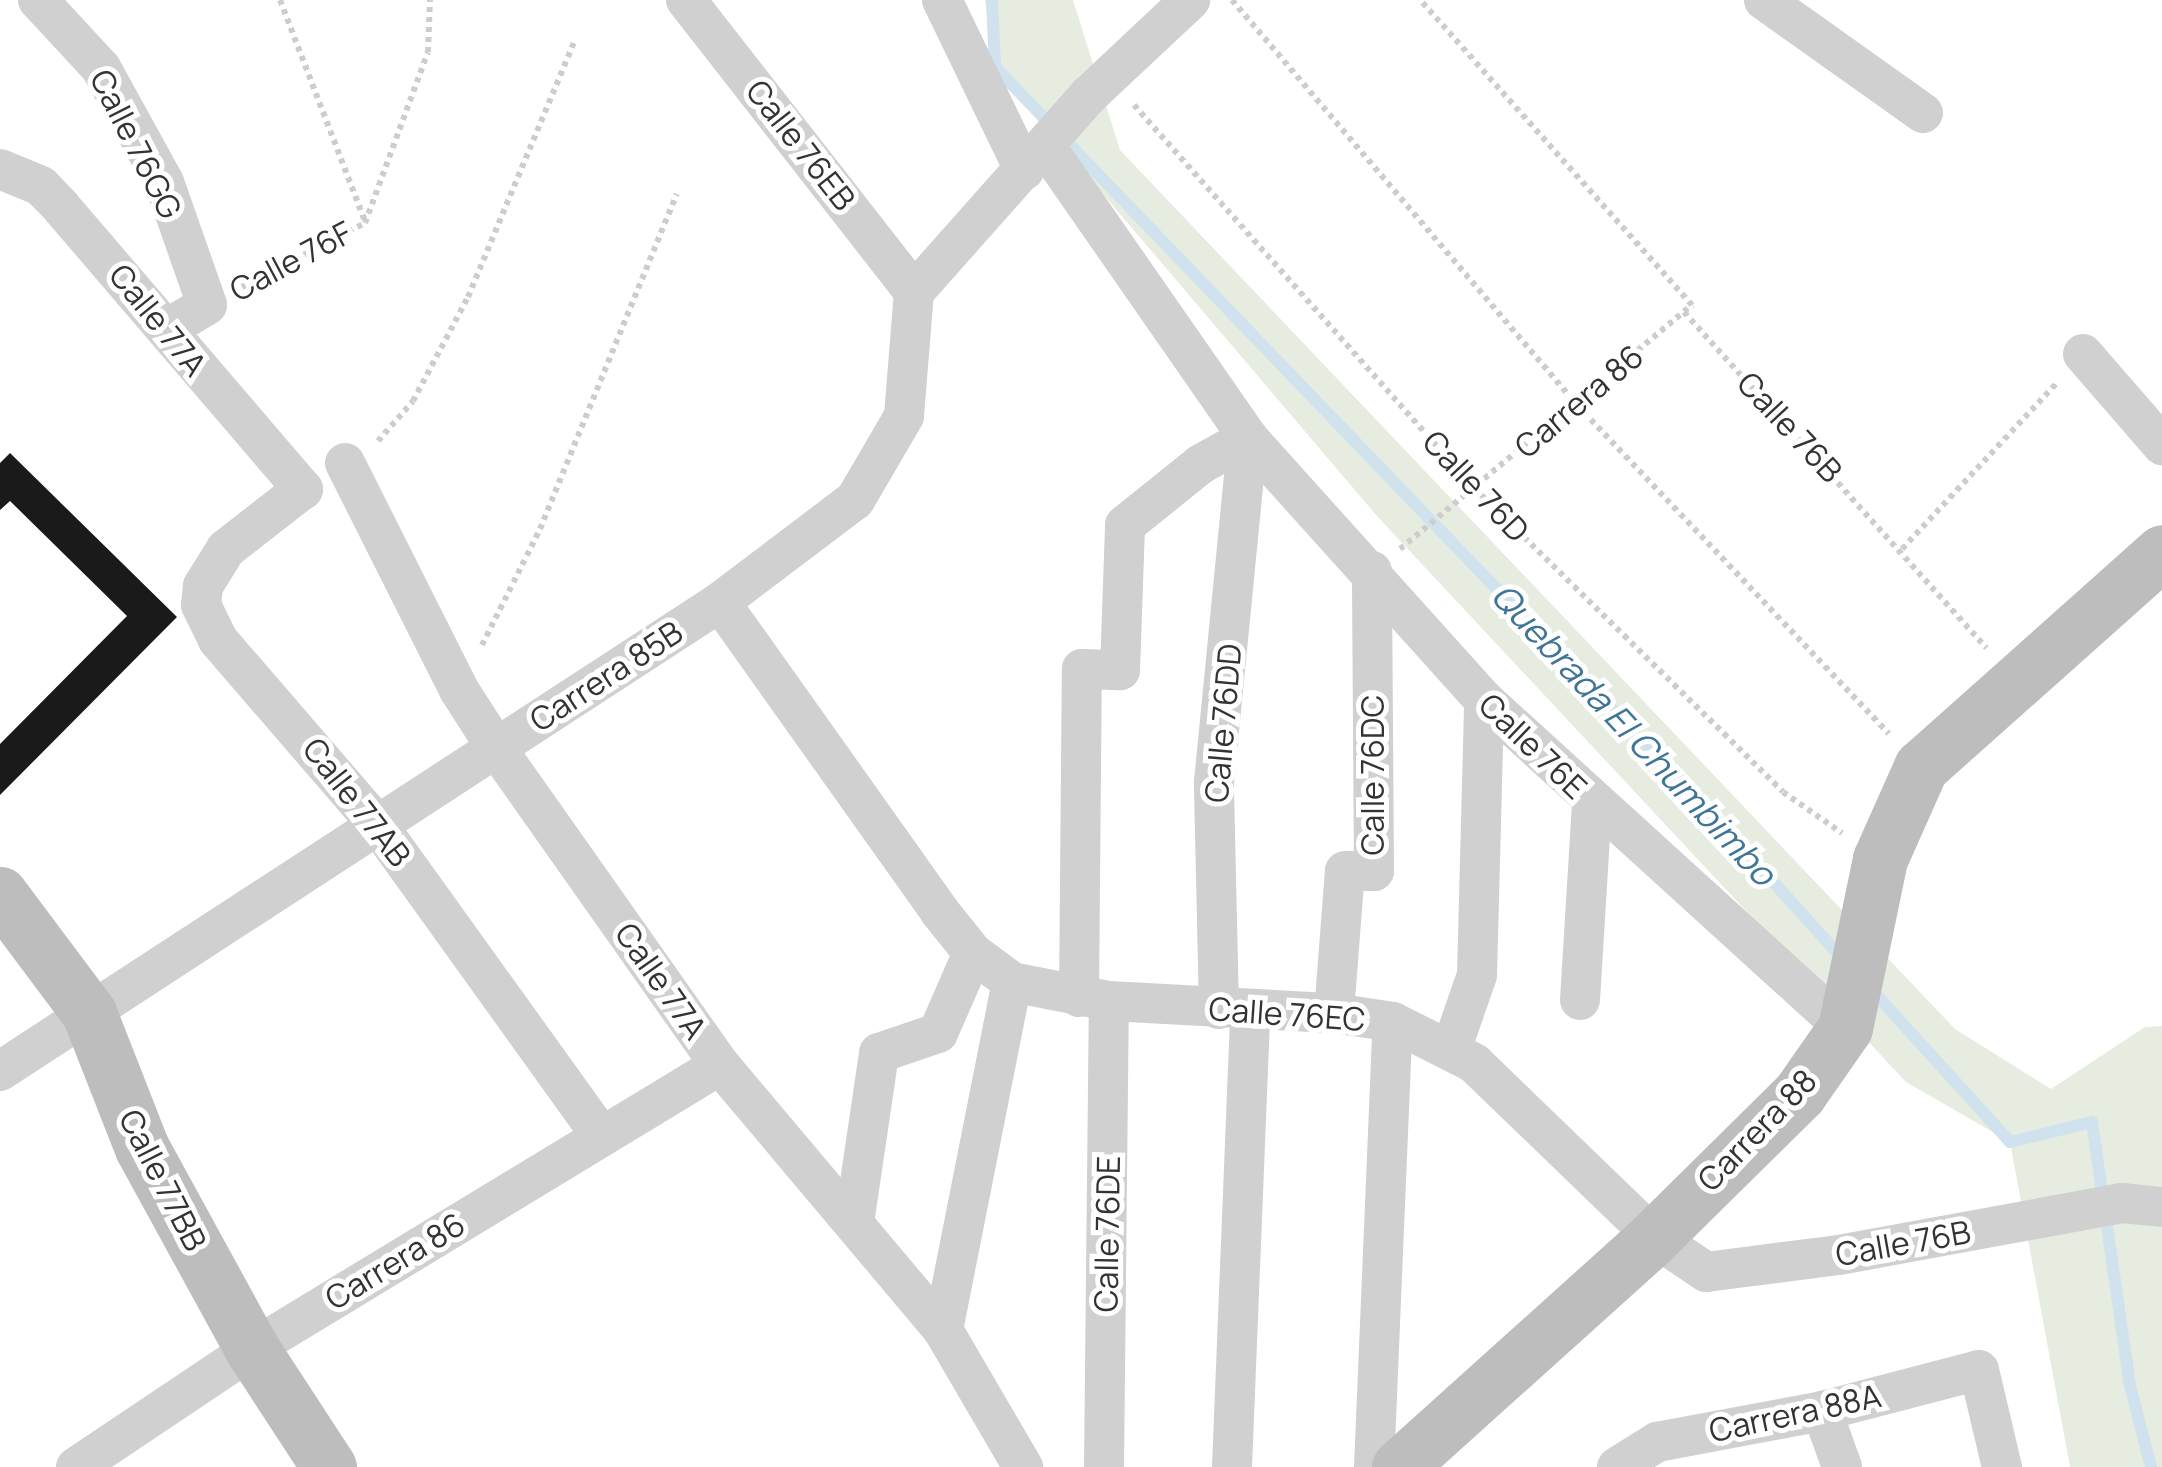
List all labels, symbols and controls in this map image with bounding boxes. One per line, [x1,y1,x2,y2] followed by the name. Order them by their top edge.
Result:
[82,63,190,225] street label: Calle 76GG
[738,72,864,218] street label: Calle 76EB
[223,213,359,309] street label: Calle 76F
[101,256,215,384] street label: Calle 77A
[1507,336,1651,466] street label: Carrera 86
[1729,364,1851,490] street label: Calle 76B
[1415,422,1537,550] street label: Calle 76D
[1483,574,1785,894] water label: Quebrada El Chumbimbo
[523,613,689,739] street label: Carrera 85B
[1197,642,1249,804] street label: Calle 76DD
[1471,685,1595,807] street label: Calle 76E
[1353,694,1391,856] street label: Calle 76DC
[295,730,419,874] street label: Calle 77AB
[607,916,715,1046] street label: Calle 77A
[1207,989,1367,1039] street label: Calle 76EC
[1690,1061,1824,1199] street label: Carrera 88
[111,1103,215,1257] street label: Calle 77BB
[1086,1155,1128,1313] street label: Calle 76DE
[318,1204,472,1318] street label: Carrera 86
[1833,1212,1973,1274] street label: Calle 76B
[1706,1376,1884,1450] street label: Carrera 88A

